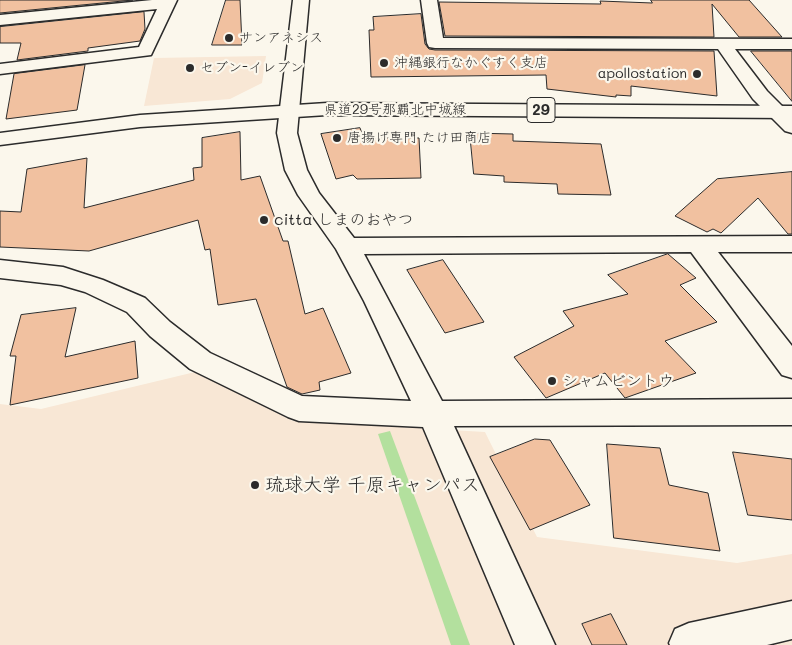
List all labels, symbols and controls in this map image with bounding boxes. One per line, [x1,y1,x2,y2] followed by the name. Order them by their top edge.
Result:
[239,30,323,46] place label: サンアネシス
[223,32,235,44] marker: サンアネシス
[394,55,548,71] place label: 沖縄銀行なかぐすく支店
[378,57,390,69] marker: 沖縄銀行なかぐすく支店
[200,60,304,76] place label: セブン-イレブン
[184,62,196,74] marker: セブン-イレブン
[598,66,687,82] place label: apollostation
[691,68,703,80] marker: apollostation
[527,98,555,122] road number: 29
[324,102,466,118] street label: 県道29号那覇北中城線
[347,130,491,146] place label: 唐揚げ専門 たけ田商店
[331,132,343,144] marker: 唐揚げ専門 たけ田商店
[274,210,413,230] place label: citta しまのおやつ
[258,214,270,226] marker: citta しまのおやつ
[562,371,674,391] place label: シャムビントウ
[546,375,558,387] marker: シャムビントウ
[265,474,480,496] place label: 琉球大学 千原キャンパス
[249,479,261,491] marker: 琉球大学 千原キャンパス

